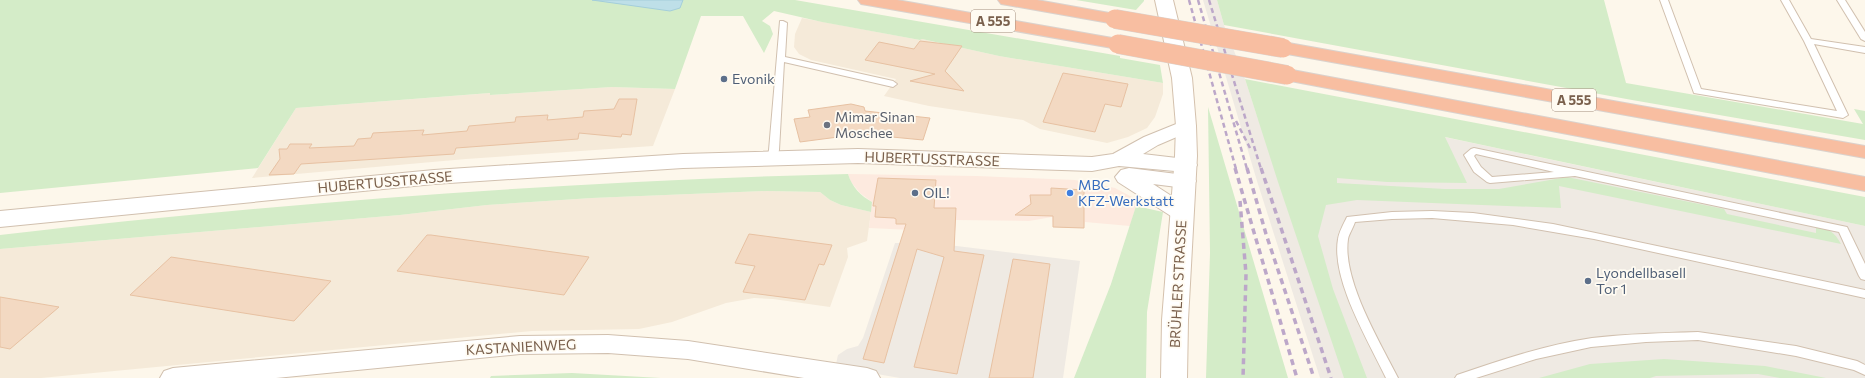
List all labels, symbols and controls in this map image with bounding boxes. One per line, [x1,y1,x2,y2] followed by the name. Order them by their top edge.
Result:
[971,10,1015,32] road number: A 555
[732,70,775,87] place label: Evonik
[719,74,729,84] marker: Evonik
[1552,89,1596,111] road number: A 555
[835,108,915,141] place label: Mimar Sinan Moschee
[822,120,832,130] marker: Mimar Sinan Moschee
[864,148,1000,169] street label: HUBERTUSSTRASSE
[317,167,453,196] street label: HUBERTUSSTRASSE
[1078,176,1174,209] place label: MBC KFZ-Werkstatt
[923,184,950,201] place label: OIL!
[910,188,920,198] marker: OIL!
[1065,188,1075,198] marker: MBC KFZ-Werkstatt
[1166,220,1189,348] street label: BRÜHLER STRASSE
[1596,264,1686,297] place label: Lyondellbasell Tor 1
[1583,276,1593,286] marker: Lyondellbasell Tor 1
[465,335,577,358] street label: KASTANIENWEG

